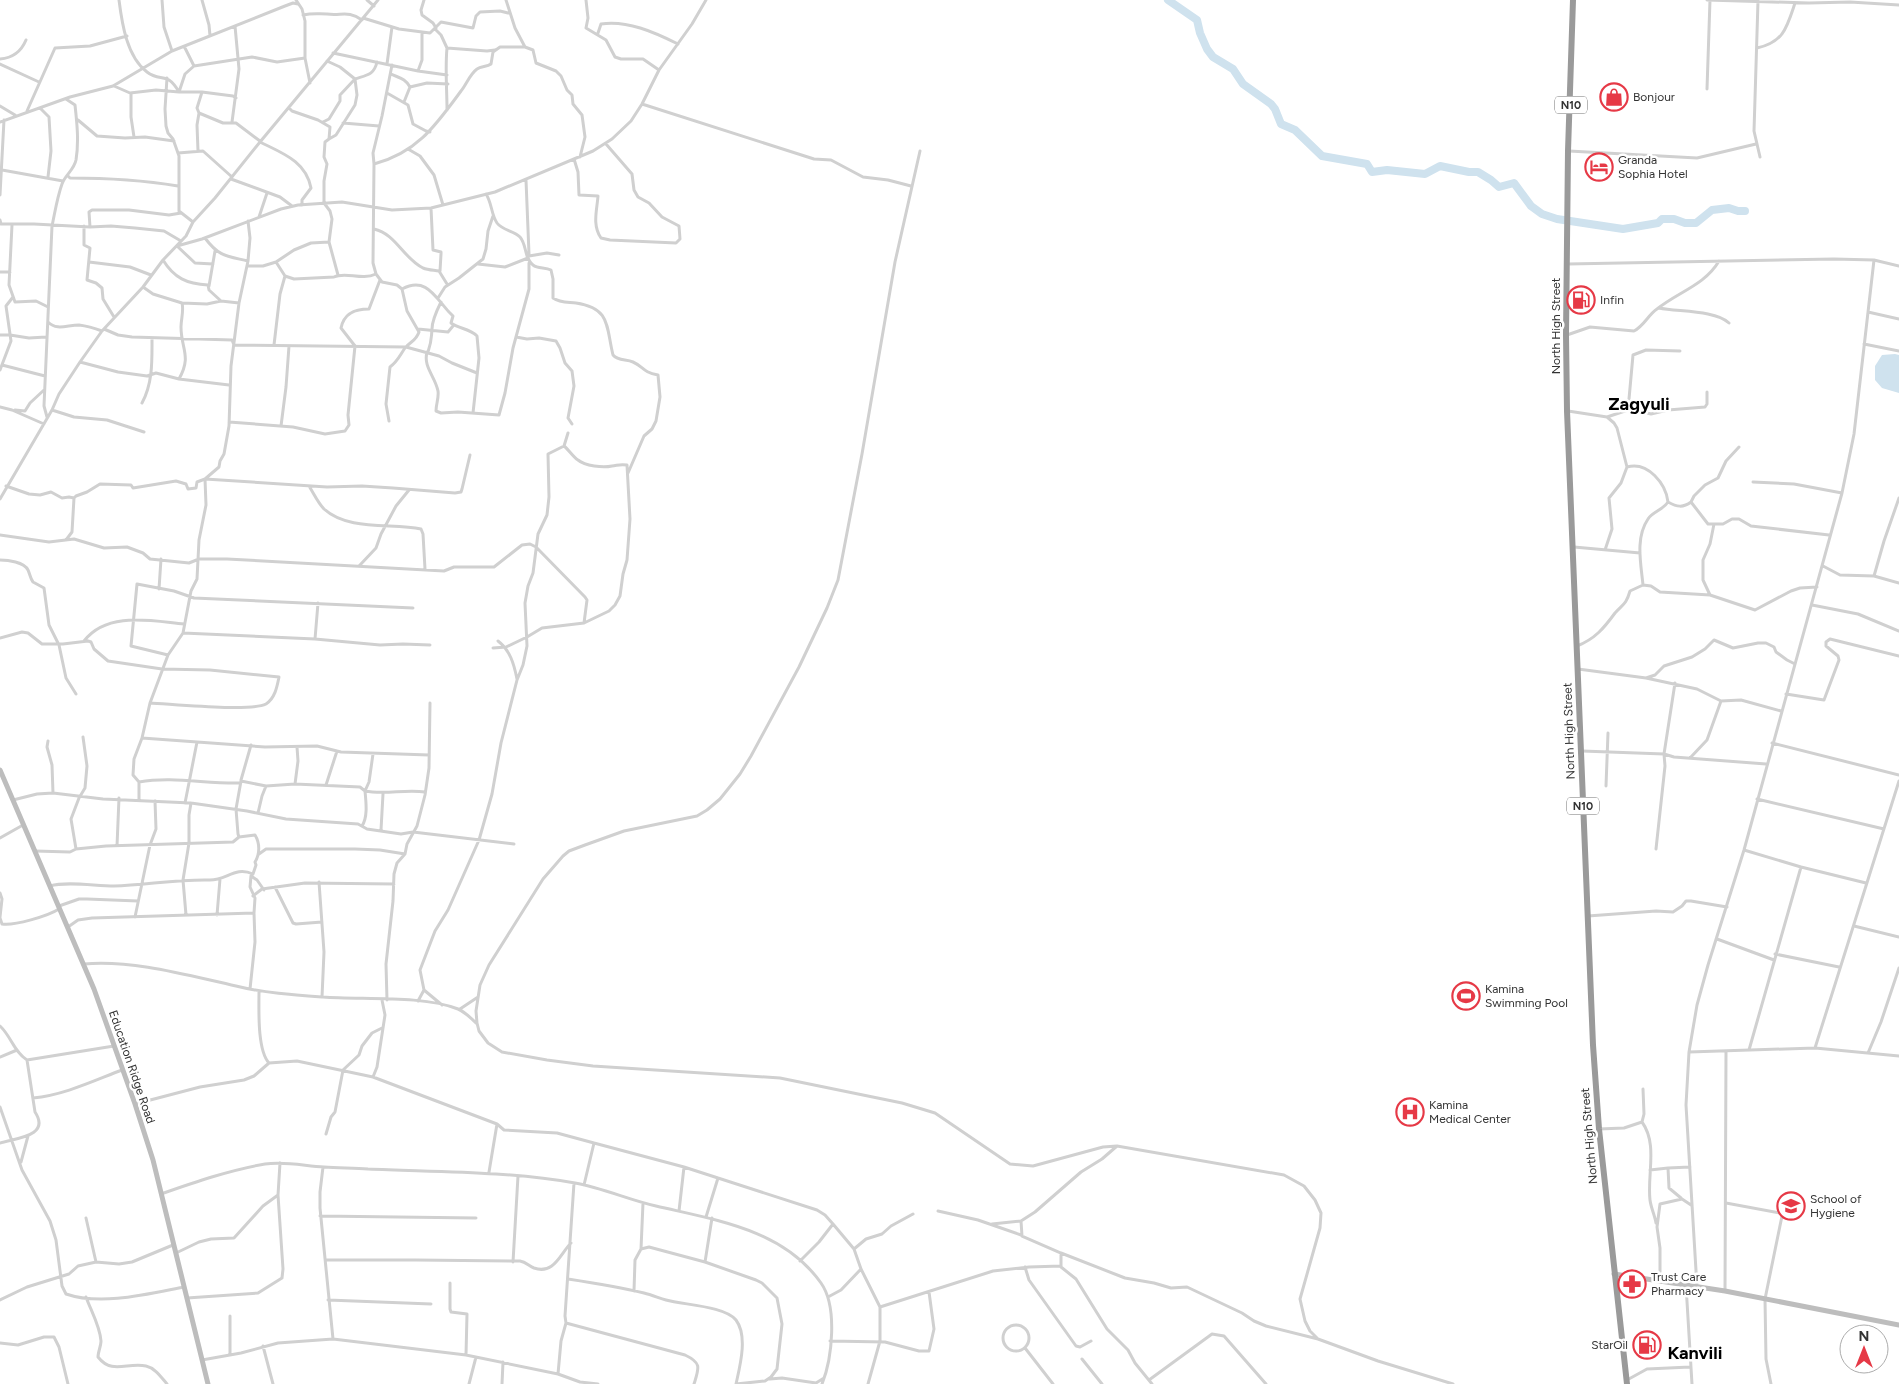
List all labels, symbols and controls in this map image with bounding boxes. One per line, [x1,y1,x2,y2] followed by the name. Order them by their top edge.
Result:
[1599,82,1629,112] shop icon: Bonjour
[1633,90,1675,104] place label: Bonjour
[1555,96,1587,114] road number: N10
[1584,152,1614,182] hotel icon: Granda Sophia Hotel
[1618,153,1688,181] place label: Granda Sophia Hotel
[1549,277,1563,374] street label: North High Street
[1566,285,1596,315] fuel station icon: Infin
[1600,293,1624,307] place label: Infin
[1608,393,1670,415] district label: Zagyuli
[1560,682,1578,780] street label: North High Street
[1567,798,1599,814] road number: N10
[1451,981,1481,1011] sports icon: Kamina Swimming Pool
[1485,982,1568,1010] place label: Kamina Swimming Pool
[106,1009,158,1125] street label: Education Ridge Road
[1578,1087,1600,1185] street label: North High Street
[1395,1097,1425,1127] hospital icon: Kamina Medical Center
[1429,1098,1511,1126] place label: Kamina Medical Center
[1776,1191,1806,1221] school or university icon: School of Hygiene
[1810,1192,1862,1220] place label: School of Hygiene
[1617,1269,1647,1299] pharmacy icon: Trust Care Pharmacy
[1651,1270,1707,1298] place label: Trust Care Pharmacy
[1839,1324,1889,1374] north arrow
[1859,1328,1869,1345] text: N
[1632,1330,1662,1360] fuel station icon: StarOil
[1591,1338,1628,1352] place label: StarOil
[1668,1342,1722,1364] district label: Kanvili

